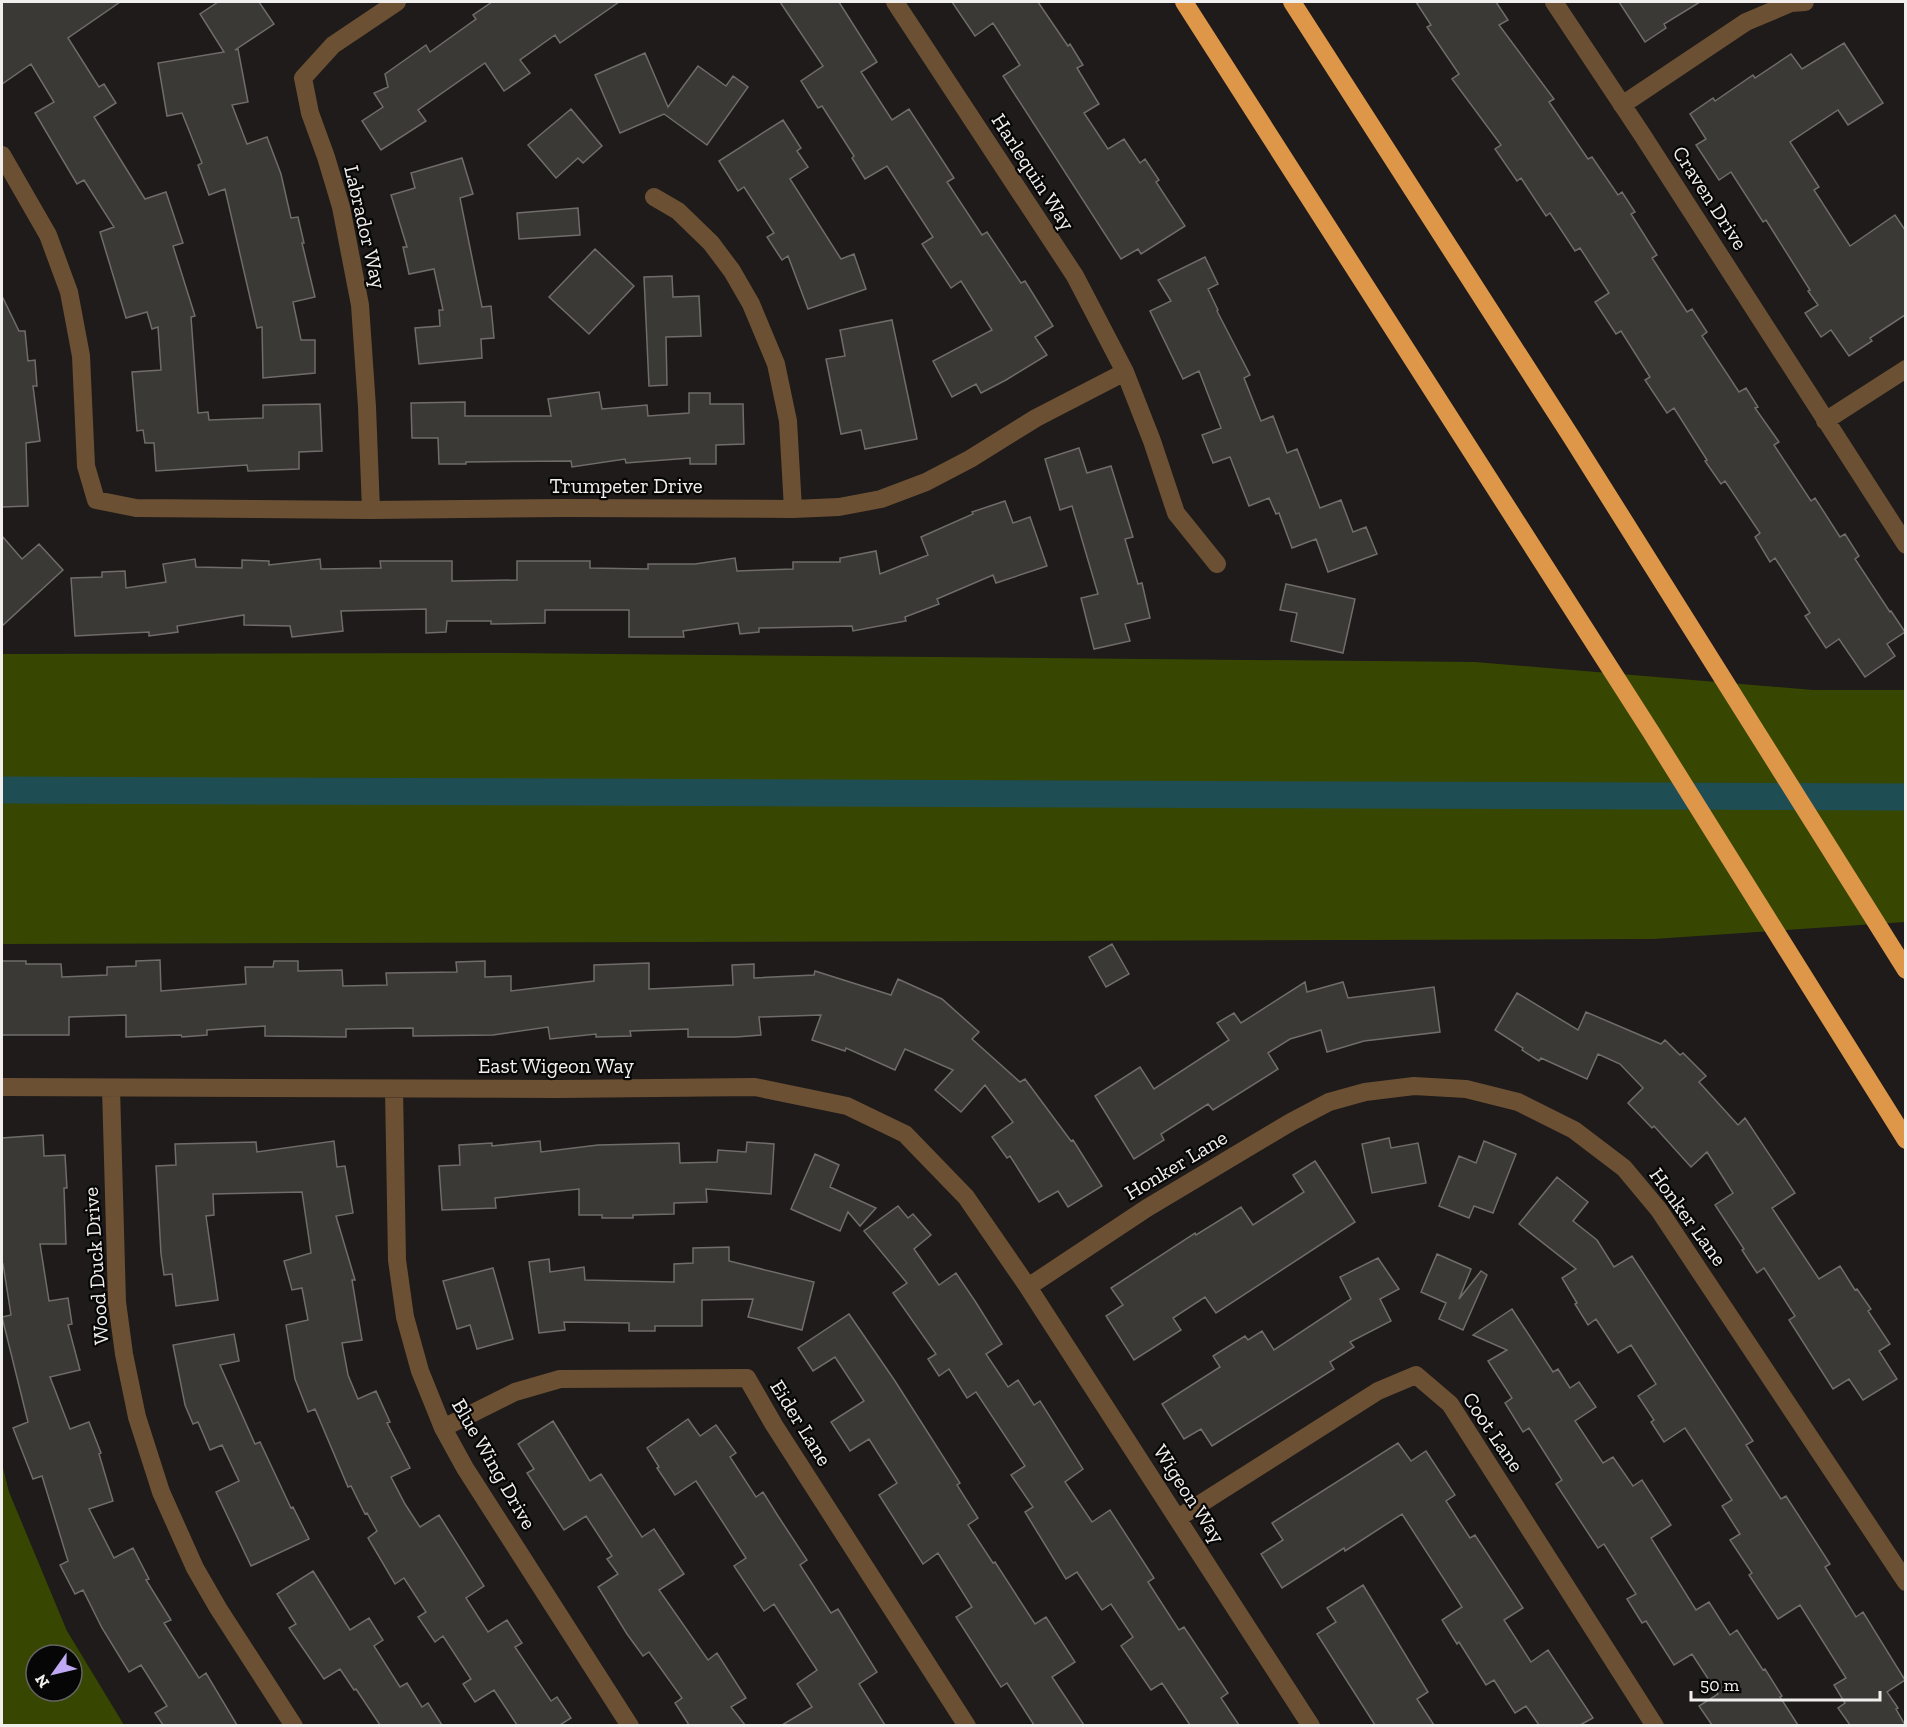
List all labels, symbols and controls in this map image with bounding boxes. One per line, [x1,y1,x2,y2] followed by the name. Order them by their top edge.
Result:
[986,109,1081,235] street label: Harlequin Way
[1668,141,1753,254] street label: Craven Drive
[339,163,392,291] street label: Labrador Way
[549,473,703,498] street label: Trumpeter Drive
[478,1053,634,1078] street label: East Wigeon Way
[1120,1124,1232,1205] street label: Honker Lane
[1644,1163,1732,1271] street label: Honker Lane
[78,1186,113,1346] street label: Wood Duck Drive
[765,1375,838,1470] street label: Eider Lane
[1458,1387,1529,1477] street label: Coot Lane
[447,1394,542,1534] street label: Blue Wing Drive
[1148,1440,1231,1548] street label: Wigeon Way
[24,1643,84,1703] north arrow
[1691,1664,1880,1702] scale bar
[31,1671,53,1691] text: N
[1700,1674,1740,1696] text: 50 m

